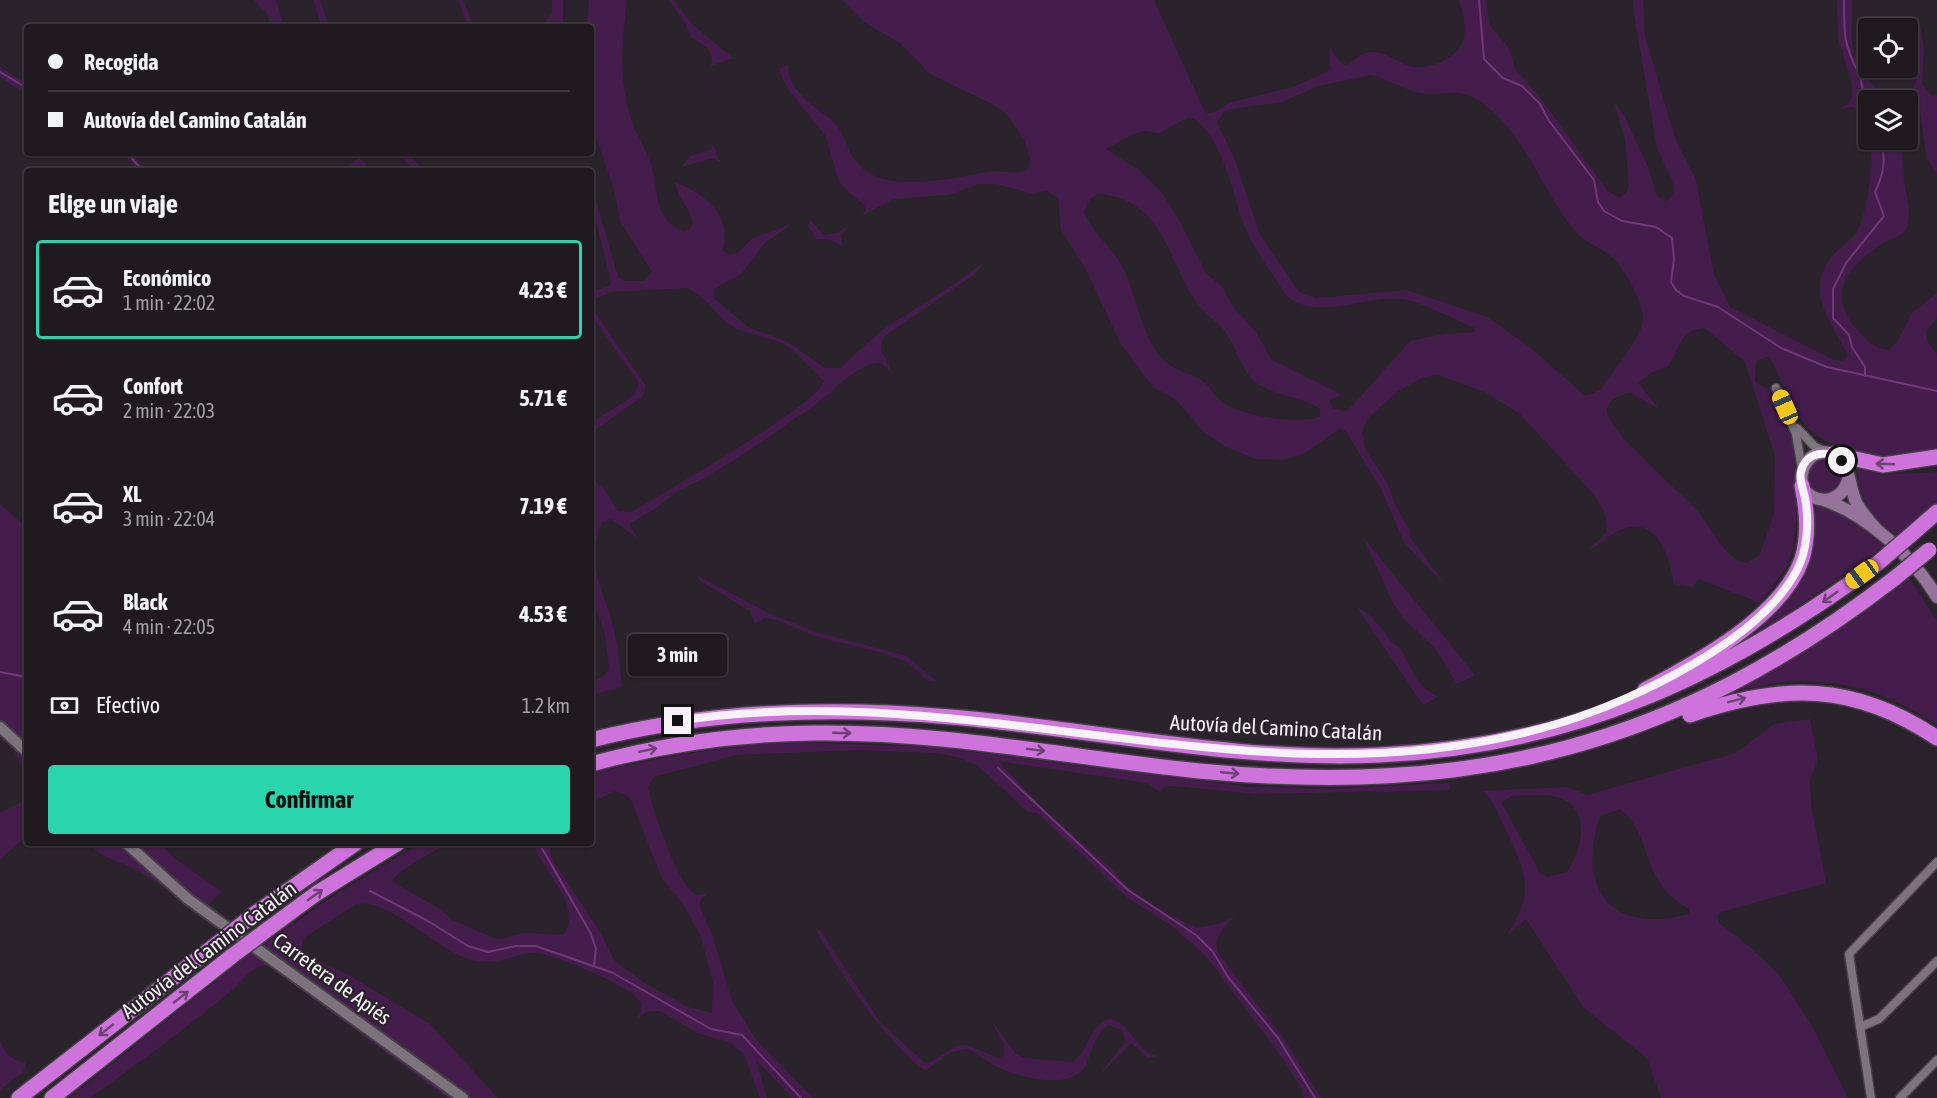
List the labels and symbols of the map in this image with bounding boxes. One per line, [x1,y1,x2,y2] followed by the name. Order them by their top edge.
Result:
[1769,387,1801,427] car
[1828,447,1855,474] route start
[1876,458,1895,470] one-way arrow
[1842,556,1882,592] car
[1823,591,1839,603] one-way arrow
[628,634,728,676] callout: 3 min
[1727,694,1746,706] one-way arrow
[664,707,691,734] route end
[1169,709,1383,745] street label: Autovía del Camino Catalán
[831,728,851,739] one-way arrow
[638,744,657,755] one-way arrow
[1025,745,1045,756] one-way arrow
[1219,768,1239,779] one-way arrow
[116,876,301,1023] street label: Autovía del Camino Catalán
[307,889,323,901] one-way arrow
[269,928,396,1029] street label: Carretera de Apiés
[172,990,188,1003] one-way arrow
[98,1024,114,1037] one-way arrow

